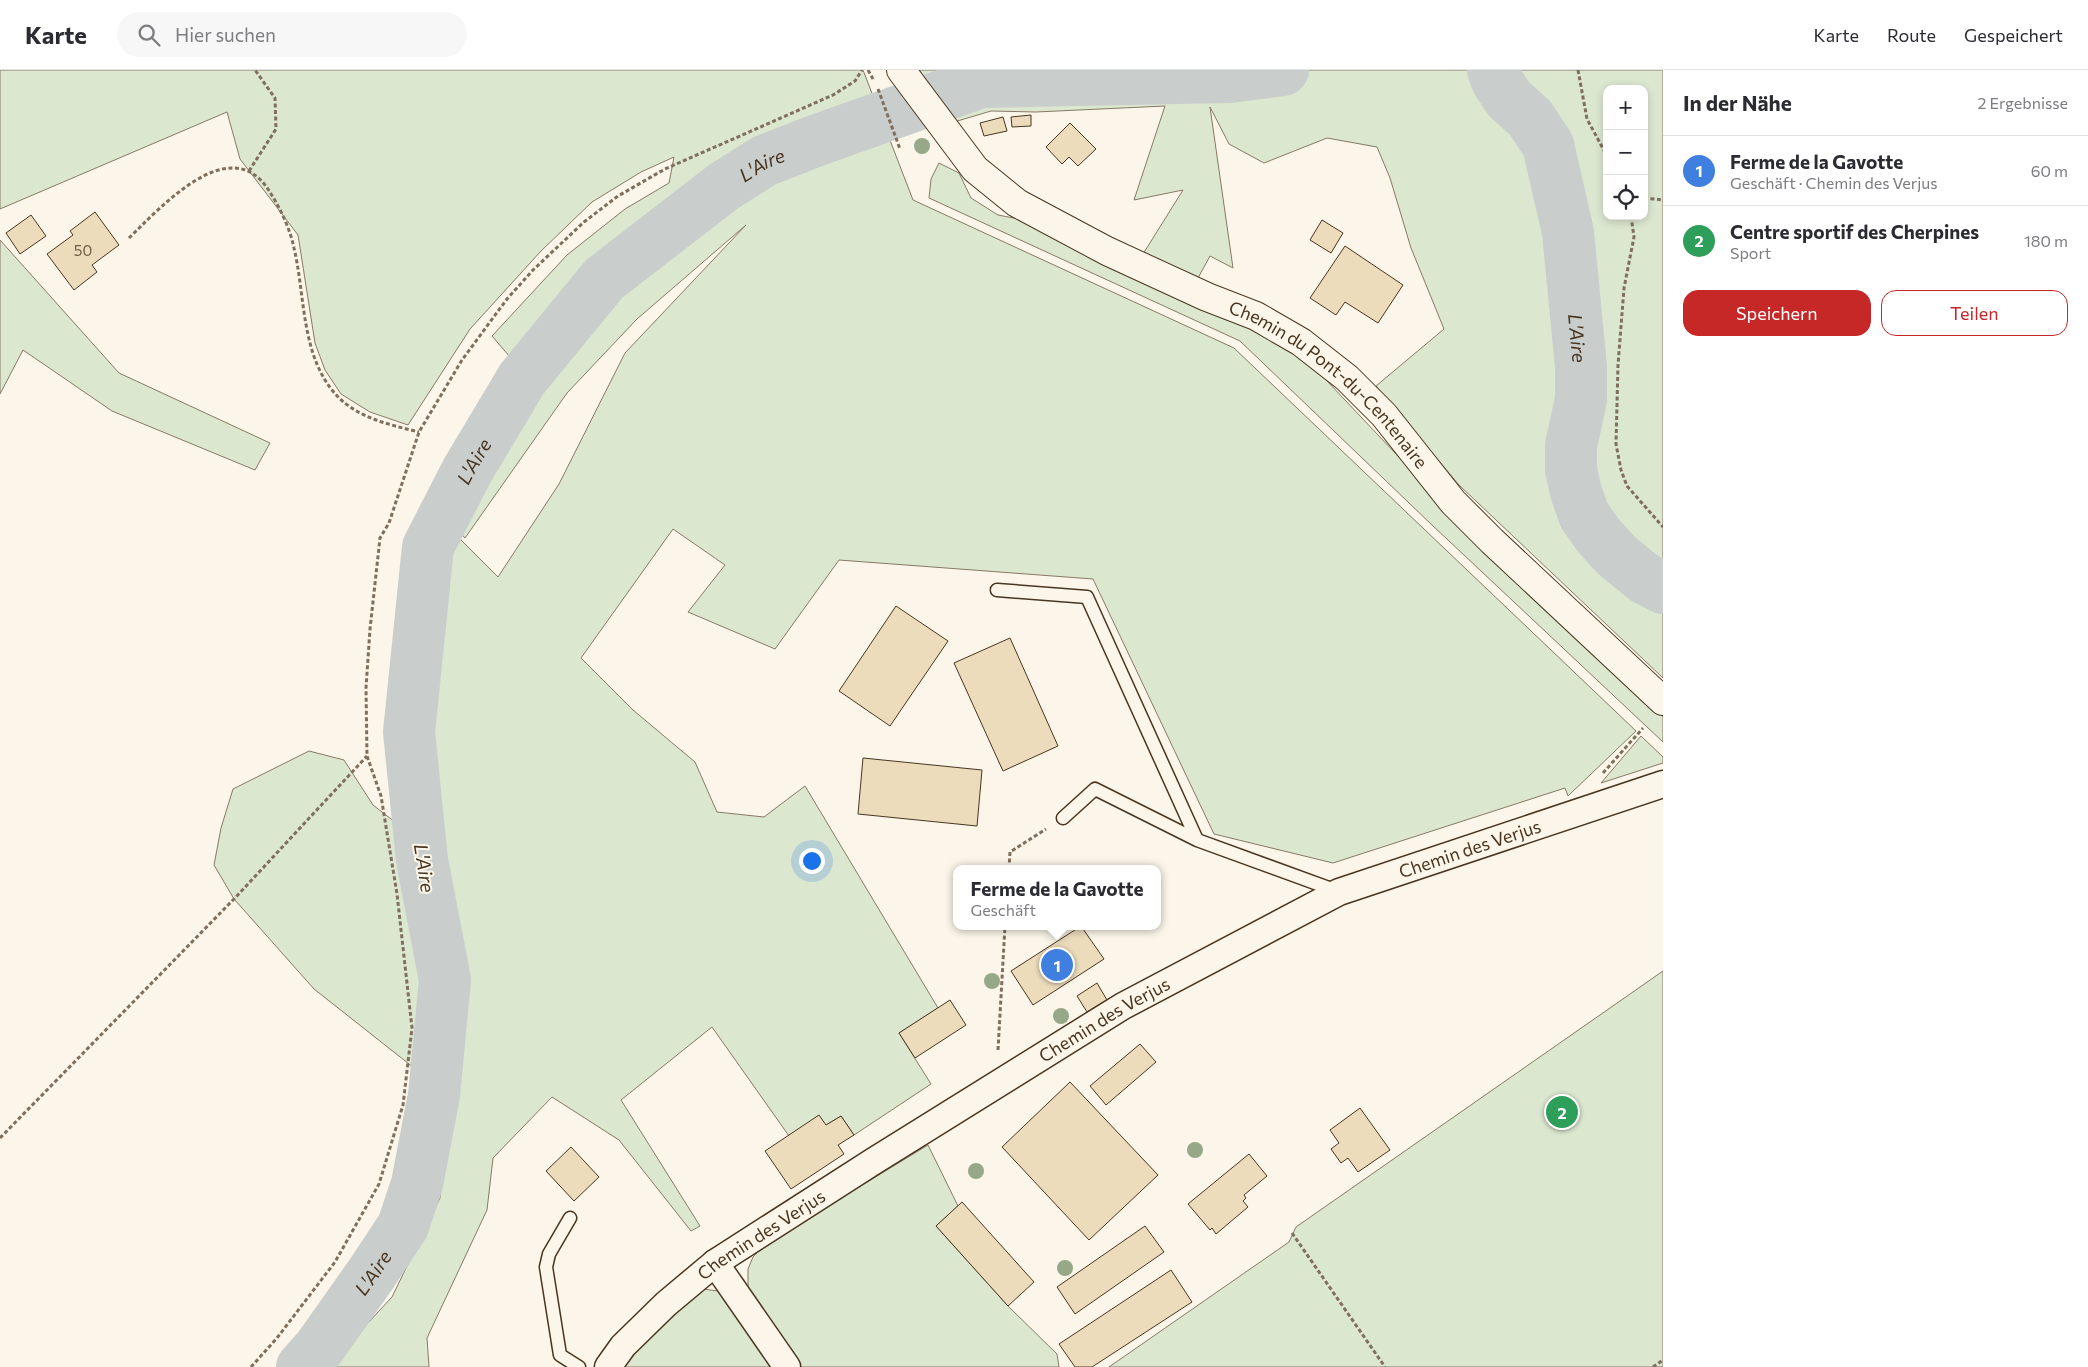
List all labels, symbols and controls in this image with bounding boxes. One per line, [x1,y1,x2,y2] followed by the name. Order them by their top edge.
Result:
[117,12,467,57] search box
[25,20,87,49] text: Karte
[135,21,163,49] icon: search
[175,23,276,46] text: Hier suchen
[1814,24,1859,46] text: Karte
[1887,24,1936,46] text: Route
[1964,24,2063,46] text: Gespeichert
[1603,85,1648,220] map controls
[1603,85,1648,130] button: +
[1683,90,1792,115] text: In der Nähe
[1978,93,2068,112] text: 2 Ergebnisse
[1603,130,1648,175] button: −
[734,143,788,186] water label: L'Aire
[1730,150,1903,173] text: Ferme de la Gavotte
[1695,161,1703,180] text: 1
[2031,161,2068,180] text: 60 m
[1730,173,1938,192] text: Geschäft · Chemin des Verjus
[1603,175,1648,220] button: locate
[1730,220,1979,243] text: Centre sportif des Cherpines
[1694,231,1704,250] text: 2
[2024,231,2068,250] text: 180 m
[74,241,92,259] house number: 50
[1730,243,1771,262] text: Sport
[1683,290,1871,336] button: Speichern
[1881,290,2068,336] button: Teilen
[1226,296,1433,472] street label: Chemin du Pont-du-Centenaire
[1564,313,1592,364] water label: L'Aire
[451,434,495,488] water label: L'Aire
[1396,815,1544,882] street label: Chemin des Verjus
[410,842,440,894] water label: L'Aire
[799,848,825,874] your location
[953,865,1161,930] popup
[970,877,1144,900] text: Ferme de la Gavotte
[970,900,1036,919] text: Geschäft
[1041,946,1073,984] pin: 1
[1035,972,1173,1067] street label: Chemin des Verjus
[1546,1093,1578,1131] pin: 2
[693,1184,829,1284] street label: Chemin des Verjus
[349,1246,395,1299] water label: L'Aire

